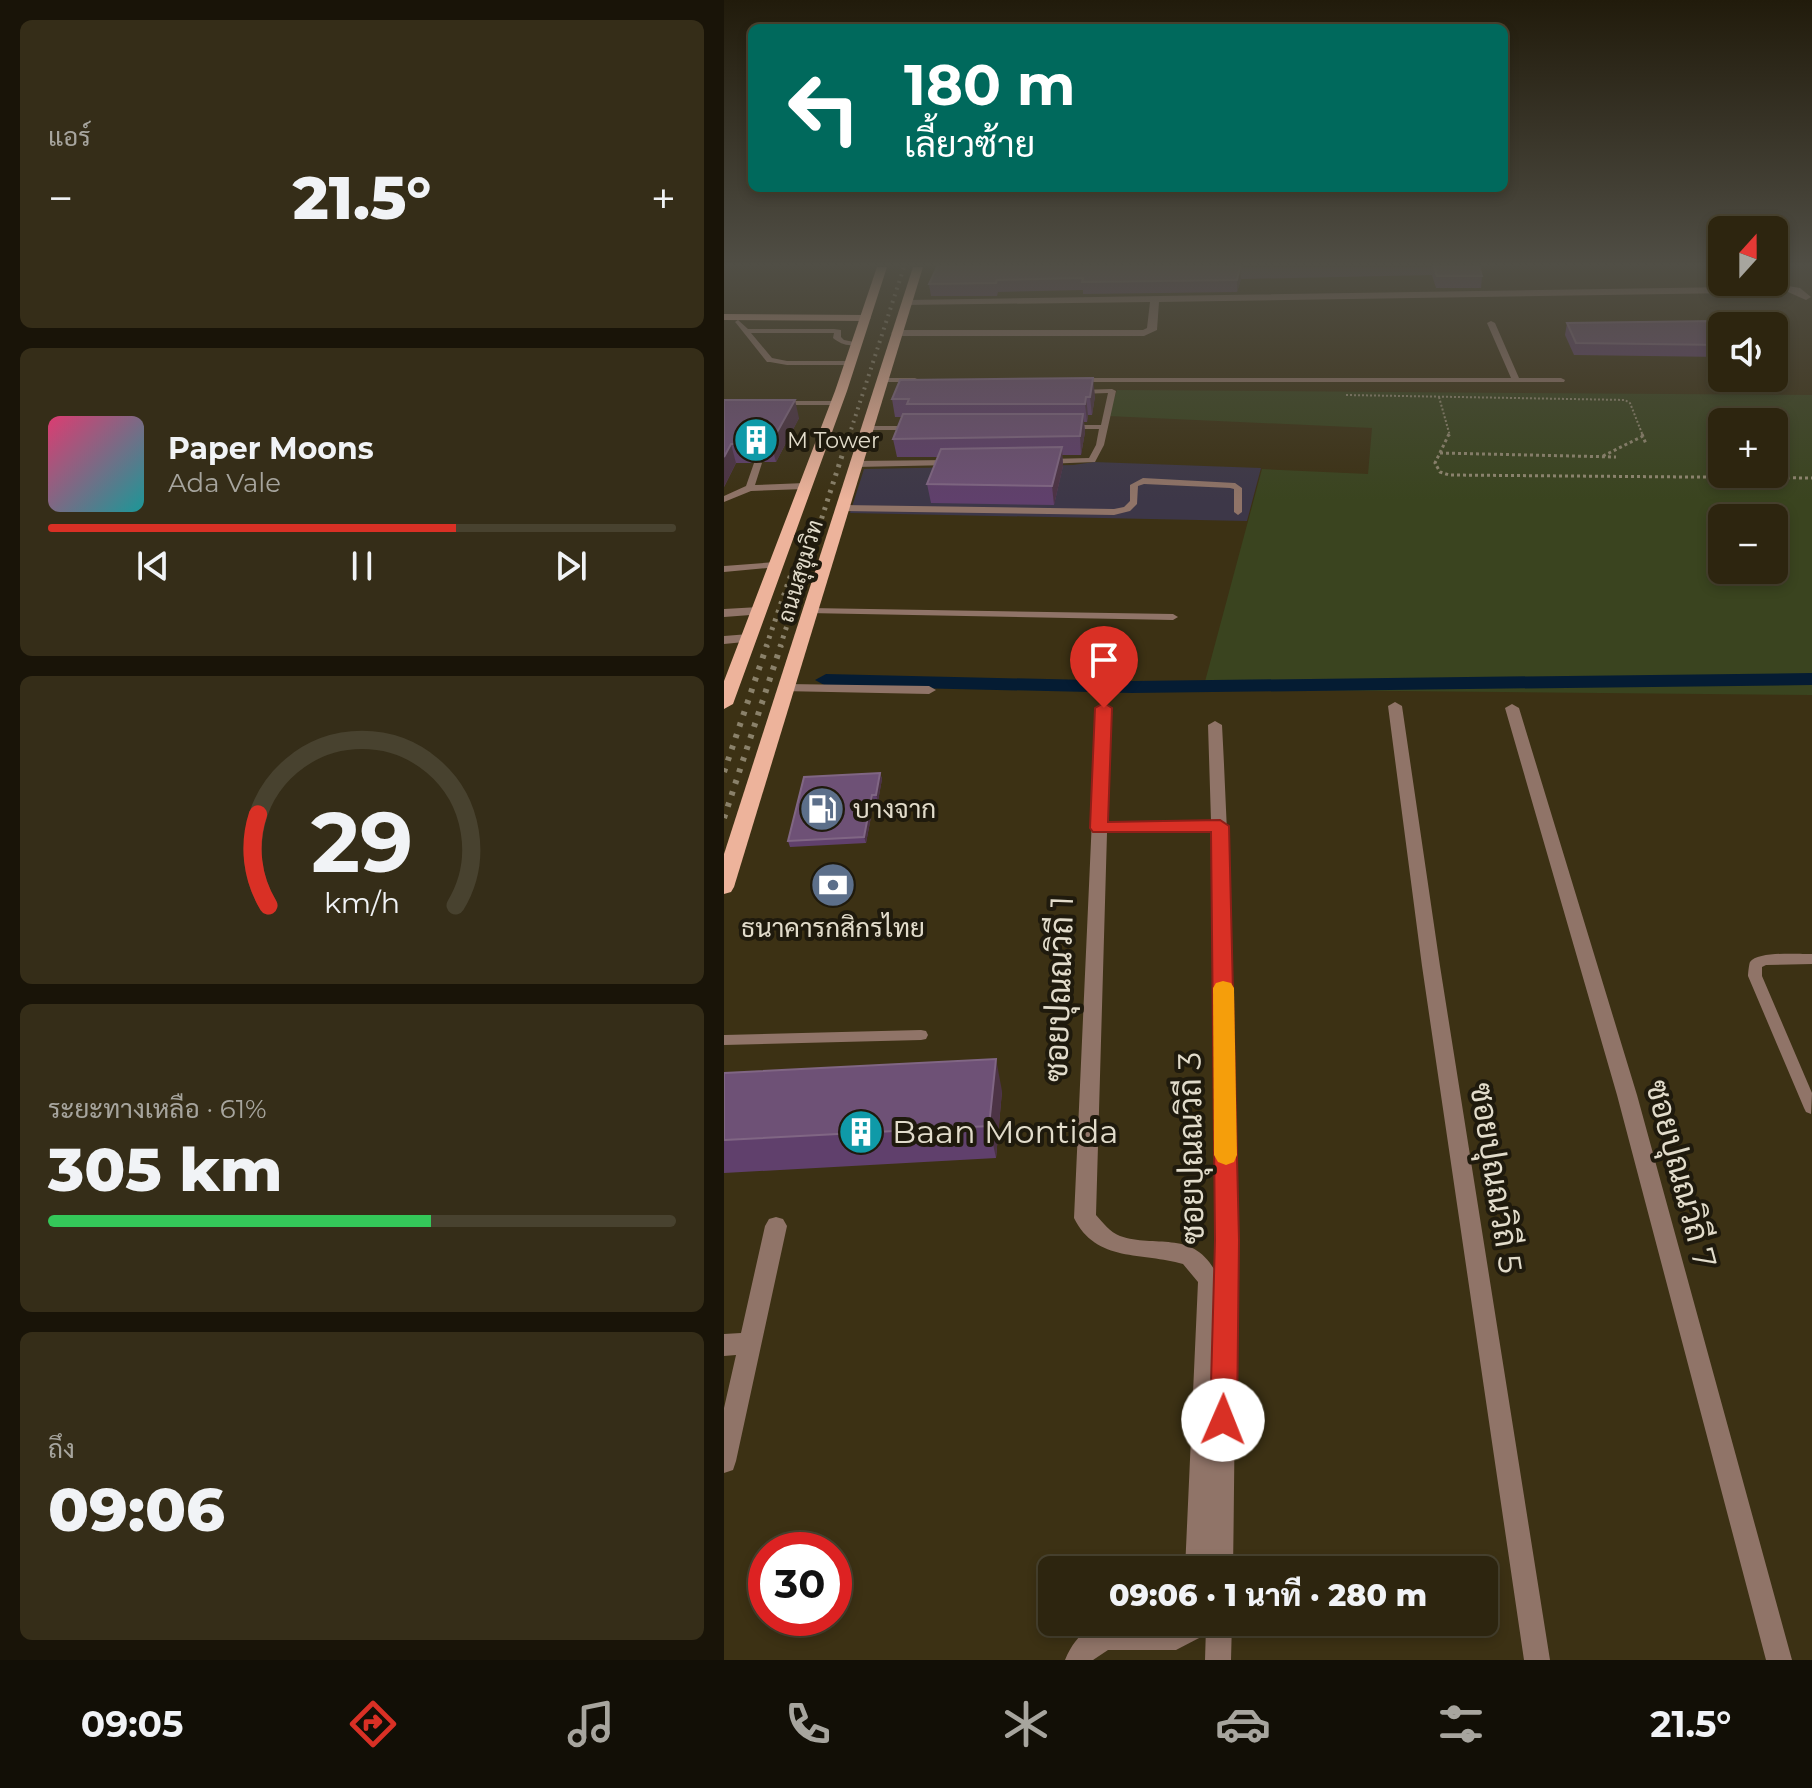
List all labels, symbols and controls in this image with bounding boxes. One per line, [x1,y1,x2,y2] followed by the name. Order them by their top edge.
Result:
[904,51,1076,119] text: 180 m
[772,56,876,160] icon: left
[48,121,91,153] text: แอร์
[904,122,1035,166] text: เลี้ยวซ้าย
[293,161,431,234] text: 21.5°
[48,171,73,225] text: −
[651,171,676,225] text: +
[1708,216,1788,296] north arrow
[1708,216,1788,584] map controls
[1708,312,1788,392] button: sound
[1708,408,1788,488] button: +
[732,416,780,464] building icon: M Tower
[787,427,880,454] place label: M Tower
[168,430,374,467] text: Paper Moons
[168,467,281,499] text: Ada Vale
[1708,504,1788,584] button: −
[772,517,831,626] street label: ถนนสุขุมวิท
[131,544,175,588] icon: previous
[340,544,384,588] icon: pause
[549,544,593,588] icon: next
[1070,626,1138,708] pin
[1082,638,1126,682] icon: arrive
[798,785,846,833] fuel station icon: บางจาก
[311,791,413,893] text: 29
[853,793,936,825] place label: บางจาก
[809,861,857,909] bank icon: ธนาคารกสิกรไทย
[324,885,400,920] text: km/h
[1036,895,1084,1083] street label: ซอยปุณณวิถี 1
[741,912,925,944] place label: ธนาคารกสิกรไทย
[1169,1051,1215,1245] street label: ซอยปุณณวิถี 3
[1635,1076,1725,1273] street label: ซอยปุณณวิถี 7
[1459,1080,1531,1276] street label: ซอยปุณณวิถี 5
[48,1093,267,1125] text: ระยะทางเหลือ · 61%
[837,1108,885,1156] building icon: Baan Montida
[892,1112,1118,1151] place label: Baan Montida
[48,1133,282,1206] text: 305 km
[1181,1378,1265,1462] position arrow
[48,1433,75,1465] text: ถึง
[48,1473,225,1546] text: 09:06
[748,1532,852,1636] speed limit sign: 30
[1109,1577,1427,1614] text: 09:06 · 1 นาที · 280 m
[345,1696,401,1752] icon: directions
[563,1696,619,1752] icon: music
[780,1696,836,1752] icon: phone
[998,1696,1054,1752] icon: climate
[1215,1696,1271,1752] icon: car
[1433,1696,1489,1752] icon: filters
[81,1702,183,1746] text: 09:05
[1650,1702,1731,1746] text: 21.5°

